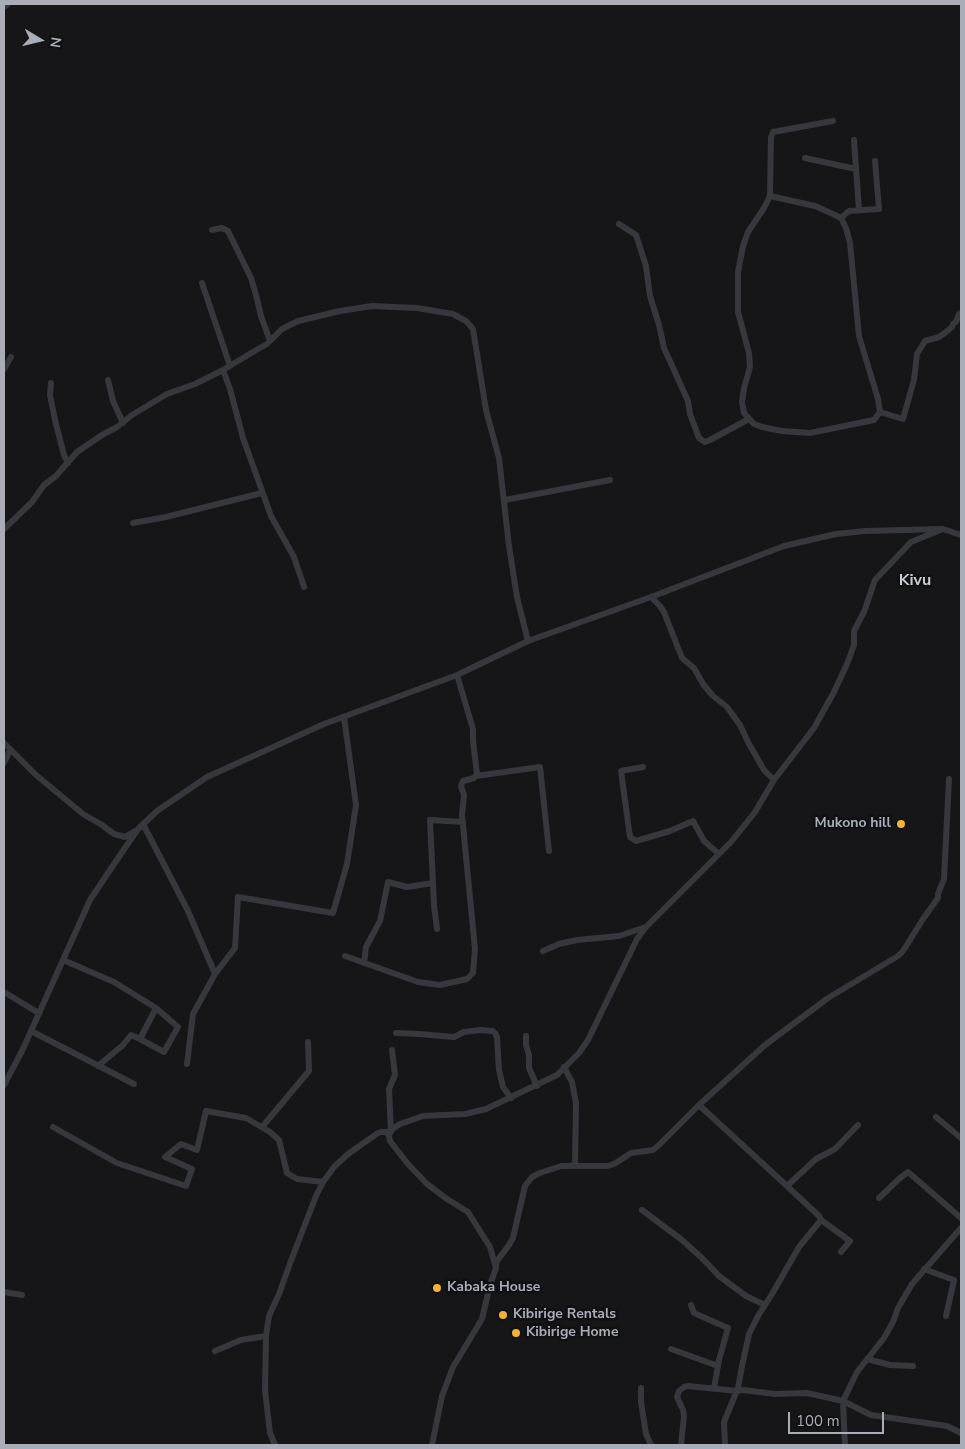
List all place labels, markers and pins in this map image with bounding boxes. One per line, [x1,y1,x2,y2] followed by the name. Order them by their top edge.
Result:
[815,816,891,832] place label: Mukono hill
[895,818,907,830] marker: Mukono hill
[447,1280,540,1296] place label: Kabaka House
[431,1282,443,1294] marker: Kabaka House
[513,1307,616,1323] place label: Kibirige Rentals
[497,1309,509,1321] marker: Kibirige Rentals
[526,1325,618,1341] place label: Kibirige Home
[510,1327,522,1339] marker: Kibirige Home

